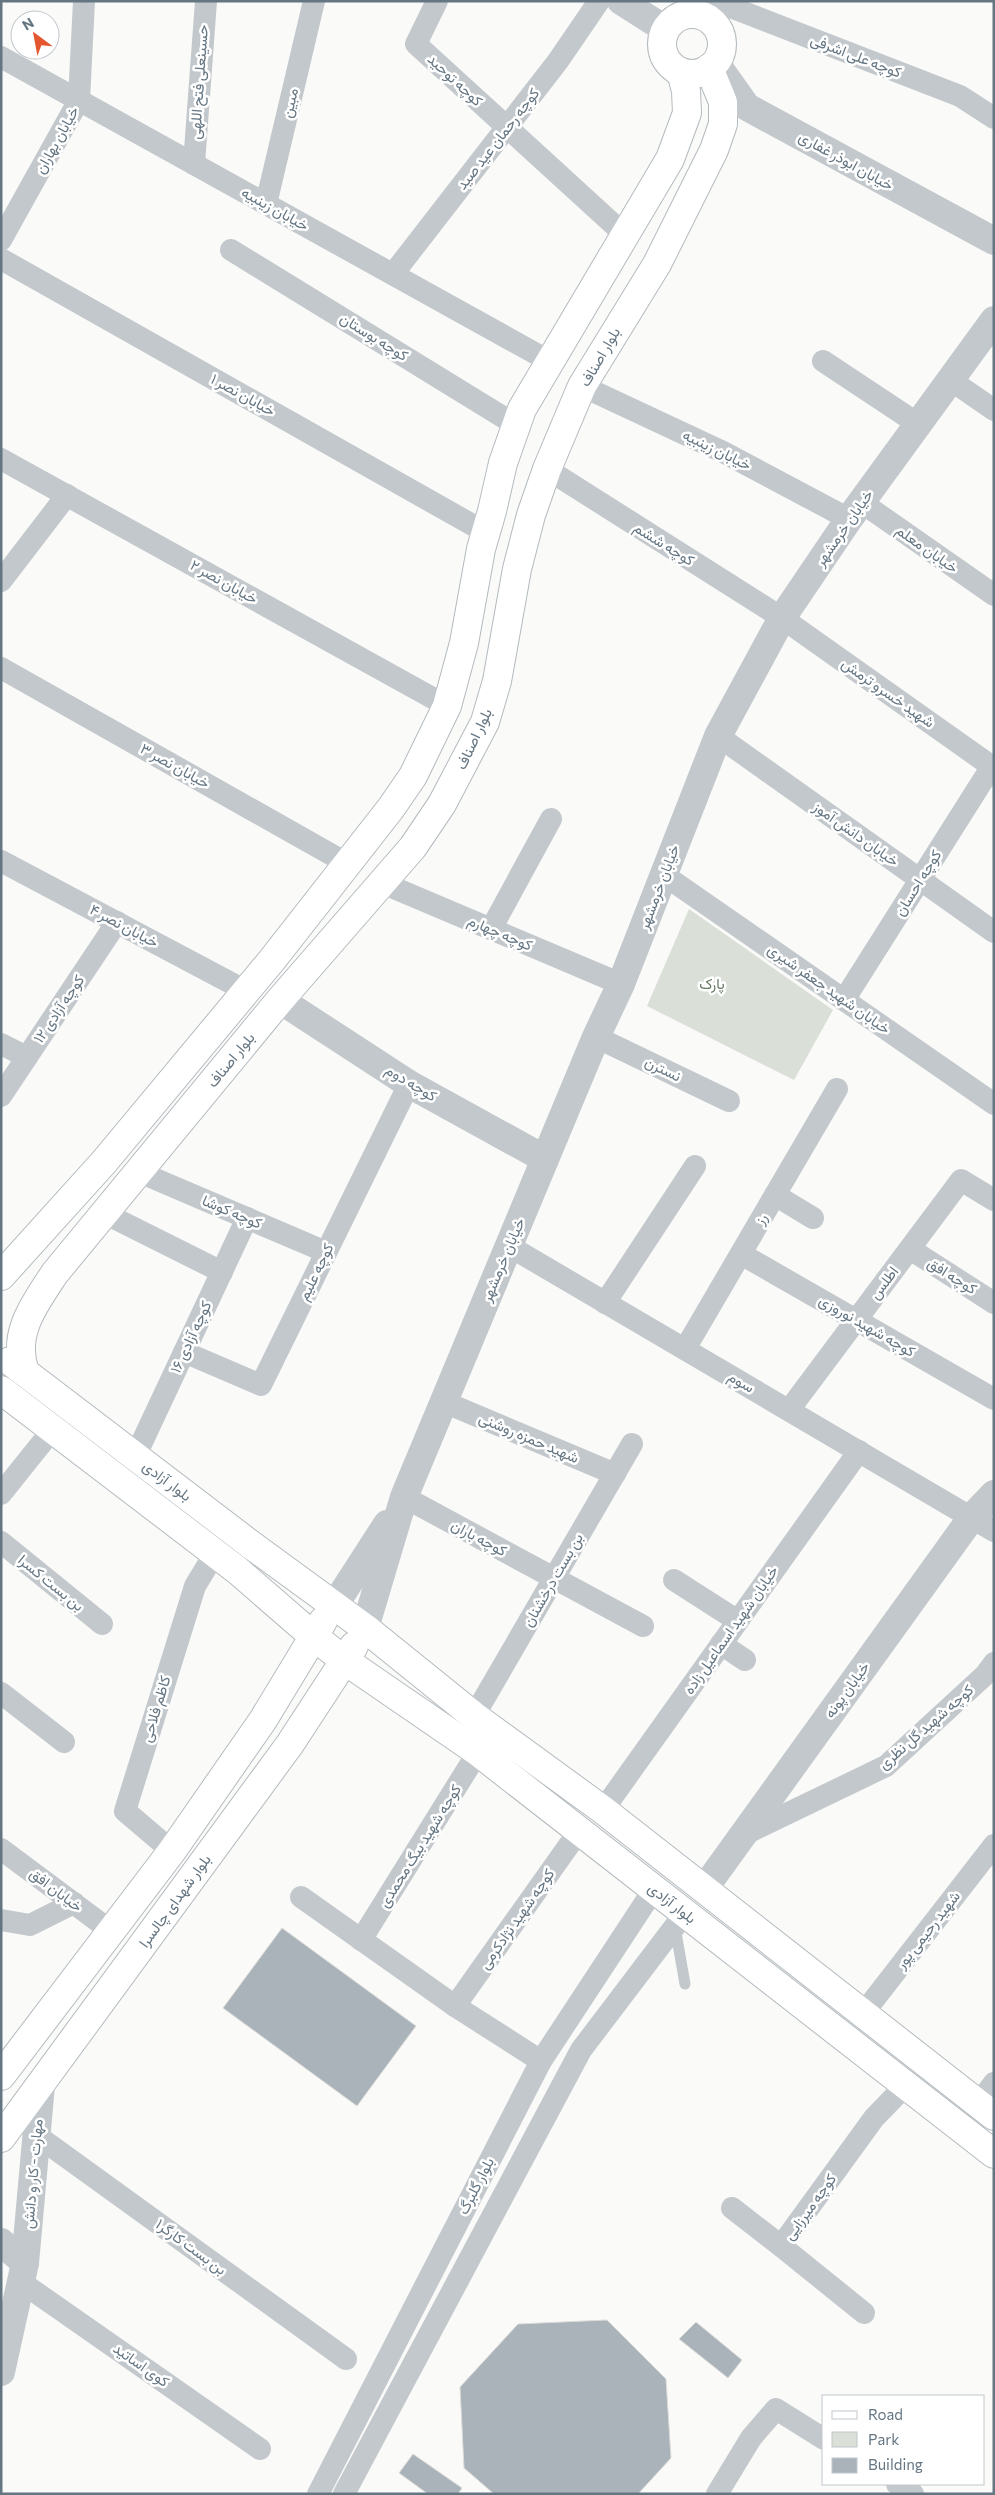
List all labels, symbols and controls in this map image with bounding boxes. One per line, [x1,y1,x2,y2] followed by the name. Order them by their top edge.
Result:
[10,10,60,60] north arrow
[19,14,37,34] text: N
[185,24,214,140] street label: حسینعلی فتح اللهی
[808,29,905,83] street label: کوچه علی اشرفی
[423,49,487,111] street label: کوچه توحید
[452,84,544,194] street label: کوچه رحمان عید صید
[277,86,303,120] street label: مبین
[30,103,83,177] street label: خیابان بهاران
[795,127,897,195] street label: خیابان ابوذر غفاری
[238,182,312,235] street label: خیابان زینبیه
[336,308,412,366] street label: کوچه بوستان
[575,324,624,390] street label: بلوار اصناف
[208,369,279,420] street label: خیابان نصر ۱
[680,425,755,474] street label: خیابان زینبیه
[810,486,877,571] street label: خیابان خرمشهر
[630,517,698,571] street label: کوچه ششم
[892,520,962,578] street label: خیابان معلم
[187,555,261,608] street label: خیابان نصر ۲
[838,653,939,733] street label: شهید خسرو ترمش
[451,705,496,772] street label: بلوار اصناف
[137,739,213,792] street label: خیابان نصر ۳
[808,796,903,871] street label: خیابان دانش آموز
[633,842,683,933] street label: خیابان خرمشهر
[890,846,946,920] street label: کوچه احسان
[87,900,162,952] street label: خیابان نصر ۴
[465,910,536,956] street label: کوچه چهارم
[764,939,894,1039] street label: خیابان شهید جعفر شیری
[29,971,89,1047] street label: کوچه آزادی ۱۲
[699,974,725,994] park label: پارک
[203,1028,259,1091] street label: بلوار اصناف
[642,1052,684,1085] street label: نسترن
[382,1060,441,1106] street label: کوچه دوم
[199,1190,265,1234] street label: کوچه کوشا
[749,1210,771,1229] street label: رز
[476,1215,529,1306] street label: خیابان خرمشهر
[294,1240,339,1304] street label: کوچه علیم
[924,1253,981,1299] street label: کوچه افق
[865,1262,903,1304] street label: اطلس
[815,1290,919,1362] street label: کوچه شهید نوروزی
[166,1297,217,1376] street label: کوچه آزادی ۱۶
[724,1366,758,1398] street label: سوم
[476,1408,582,1468] street label: شهید حمزه روشنی
[139,1456,195,1506] street label: بلوار آزادی
[448,1515,511,1561] street label: کوچه باران
[518,1530,588,1630] street label: بن بست درخشنان
[14,1550,88,1616] street label: بن بست کسرا
[679,1562,782,1698] street label: خیابان شهید اسماعیل زاده
[820,1658,874,1722] street label: خیابان پونه
[136,1673,176,1745] street label: کاظم فلاحی
[874,1680,978,1774] street label: کوچه شهید گل نظری
[374,1780,466,1911] street label: کوچه شهید بیگ محمدی
[134,1850,216,1952] street label: بلوار شهدای چالسرا
[25,1864,87,1916] street label: خیابان افق
[475,1864,559,1973] street label: کوچه شهید نژادکرمی
[644,1878,700,1928] street label: بلوار آزادی
[891,1887,965,1974] street label: شهید رحیمی پور
[18,2118,48,2230] street label: مهارت - کار و دانش
[453,2154,498,2217] street label: بلوار گلبرگ
[779,2169,841,2244] street label: کوچه میرزایی
[151,2214,231,2280] street label: بن بست کارگر۱
[109,2338,173,2392] street label: کوی اساتید
[822,2395,985,2485] legend
[868,2405,903,2423] text: Road
[868,2430,899,2448] text: Park
[868,2455,923,2473] text: Building

